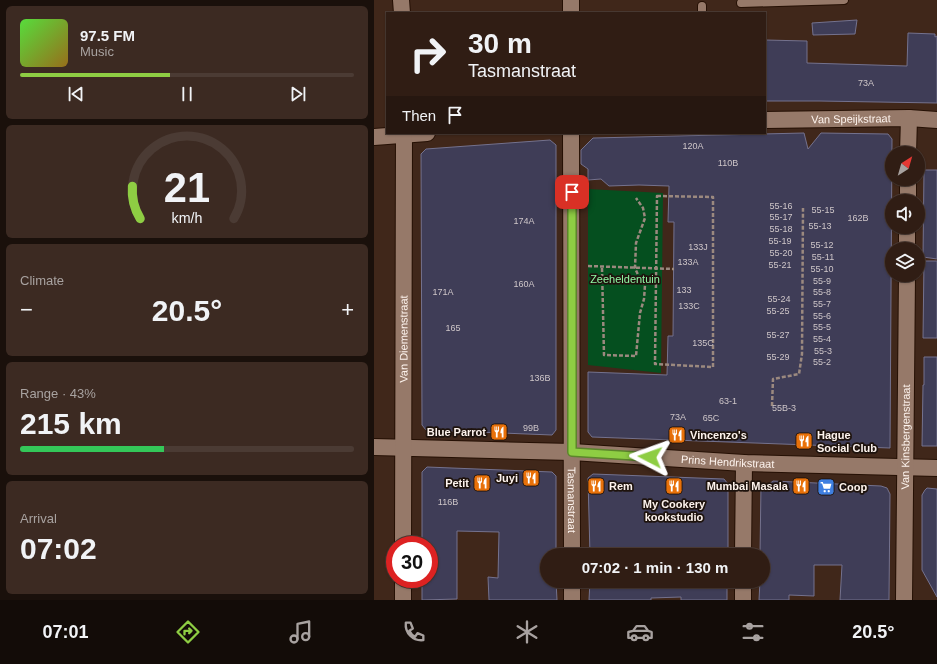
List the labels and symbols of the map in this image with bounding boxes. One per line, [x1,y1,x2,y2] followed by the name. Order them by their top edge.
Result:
[858,78,874,88] house number: 73A
[811,112,891,125] street label: Van Speijkstraat
[682,141,704,151] house number: 120A
[885,146,925,186] north arrow
[718,158,738,168] house number: 110B
[555,175,589,209] pin
[769,201,793,211] house number: 55-16
[811,205,835,215] house number: 55-15
[769,212,793,222] house number: 55-17
[847,213,869,223] house number: 162B
[513,216,535,226] house number: 174A
[808,221,832,231] house number: 55-13
[769,224,793,234] house number: 55-18
[768,236,792,246] house number: 55-19
[810,240,834,250] house number: 55-12
[688,242,708,252] house number: 133J
[769,248,793,258] house number: 55-20
[812,252,834,262] house number: 55-11
[677,257,699,267] house number: 133A
[768,260,792,270] house number: 55-21
[810,264,834,274] house number: 55-10
[590,273,660,285] park label: Zeeheldentuin
[813,276,831,286] house number: 55-9
[513,279,535,289] house number: 160A
[676,285,692,295] house number: 133
[432,287,454,297] house number: 171A
[813,287,831,297] house number: 55-8
[767,294,791,304] house number: 55-24
[397,295,410,383] street label: Van Diemenstraat
[813,299,831,309] house number: 55-7
[678,301,700,311] house number: 133C
[766,306,790,316] house number: 55-25
[813,311,831,321] house number: 55-6
[813,322,831,332] house number: 55-5
[445,323,461,333] house number: 165
[766,330,790,340] house number: 55-27
[813,334,831,344] house number: 55-4
[692,338,714,348] house number: 135C
[814,346,832,356] house number: 55-3
[766,352,790,362] house number: 55-29
[813,357,831,367] house number: 55-2
[529,373,551,383] house number: 136B
[899,384,912,490] street label: Van Kinsbergenstraat
[719,396,737,406] house number: 63-1
[772,403,796,413] house number: 55B-3
[670,412,686,422] house number: 73A
[703,413,720,423] house number: 65C
[489,422,509,442] restaurant icon: Blue Parrot
[523,423,539,433] house number: 99B
[667,425,687,445] restaurant icon: Vincenzo's
[427,426,486,438] place label: Blue Parrot
[690,429,747,441] place label: Vincenzo's
[817,429,877,454] place label: Hague Social Club
[794,431,814,451] restaurant icon: Hague Social Club
[629,436,671,478] position arrow
[681,453,775,470] street label: Prins Hendrikstraat
[566,467,578,533] street label: Tasmanstraat
[521,468,541,488] restaurant icon: Juyi
[496,472,518,484] place label: Juyi
[472,473,492,493] restaurant icon: Petit
[586,476,606,496] restaurant icon: Rem
[664,476,684,496] restaurant icon: My Cookery kookstudio
[791,476,811,496] restaurant icon: Mumbai Masala
[445,477,469,489] place label: Petit
[816,477,836,497] supermarket icon: Coop
[609,480,633,492] place label: Rem
[707,480,789,492] place label: Mumbai Masala
[839,481,867,493] place label: Coop
[438,497,458,507] house number: 116B
[643,498,706,523] place label: My Cookery kookstudio
[386,536,438,588] speed limit sign: 30

